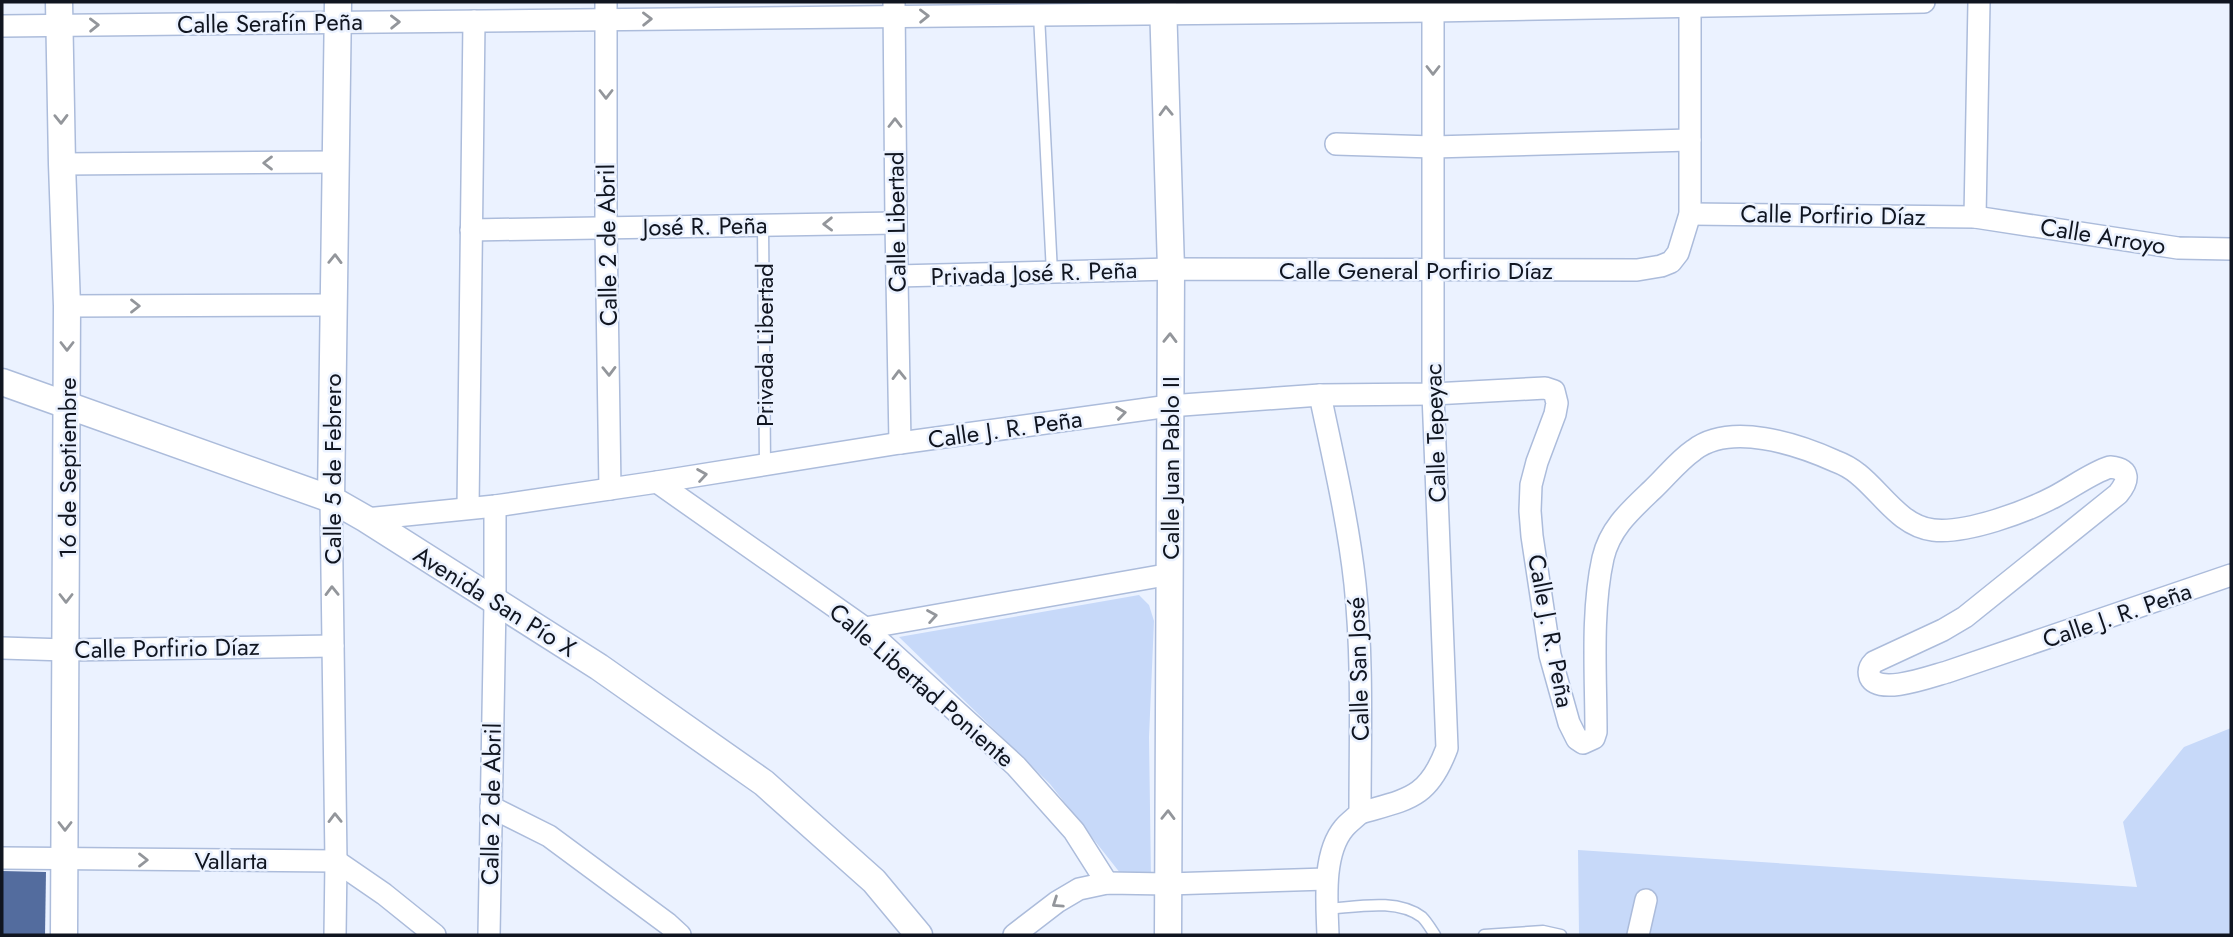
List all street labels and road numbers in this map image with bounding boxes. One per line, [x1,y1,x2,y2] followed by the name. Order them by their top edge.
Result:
[177,4,363,42] street label: Calle Serafín Peña
[877,151,915,293] street label: Calle Libertad
[588,164,626,326] street label: Calle 2 de Abril
[1740,196,1926,234] street label: Calle Porfirio Díaz
[639,207,768,245] street label: José R. Peña
[2038,209,2168,263] street label: Calle Arroyo
[930,252,1138,294] street label: Privada José R. Peña
[1279,253,1553,288] street label: Calle General Porfirio Díaz
[747,263,782,427] street label: Privada Libertad
[1415,363,1455,503] street label: Calle Tepeyac
[315,373,350,565] street label: Calle 5 de Febrero
[1153,376,1188,560] street label: Calle Juan Pablo II
[50,377,85,559] street label: 16 de Septiembre
[926,401,1084,457] street label: Calle J. R. Peña
[407,537,584,665] street label: Avenida San Pío X
[1519,551,1583,711] street label: Calle J. R. Peña
[2038,573,2196,657] street label: Calle J. R. Peña
[822,595,1022,775] street label: Calle Libertad Poniente
[1338,596,1378,742] street label: Calle San José
[74,629,260,667] street label: Calle Porfirio Díaz
[472,723,510,885] street label: Calle 2 de Abril
[194,843,268,878] street label: Vallarta

